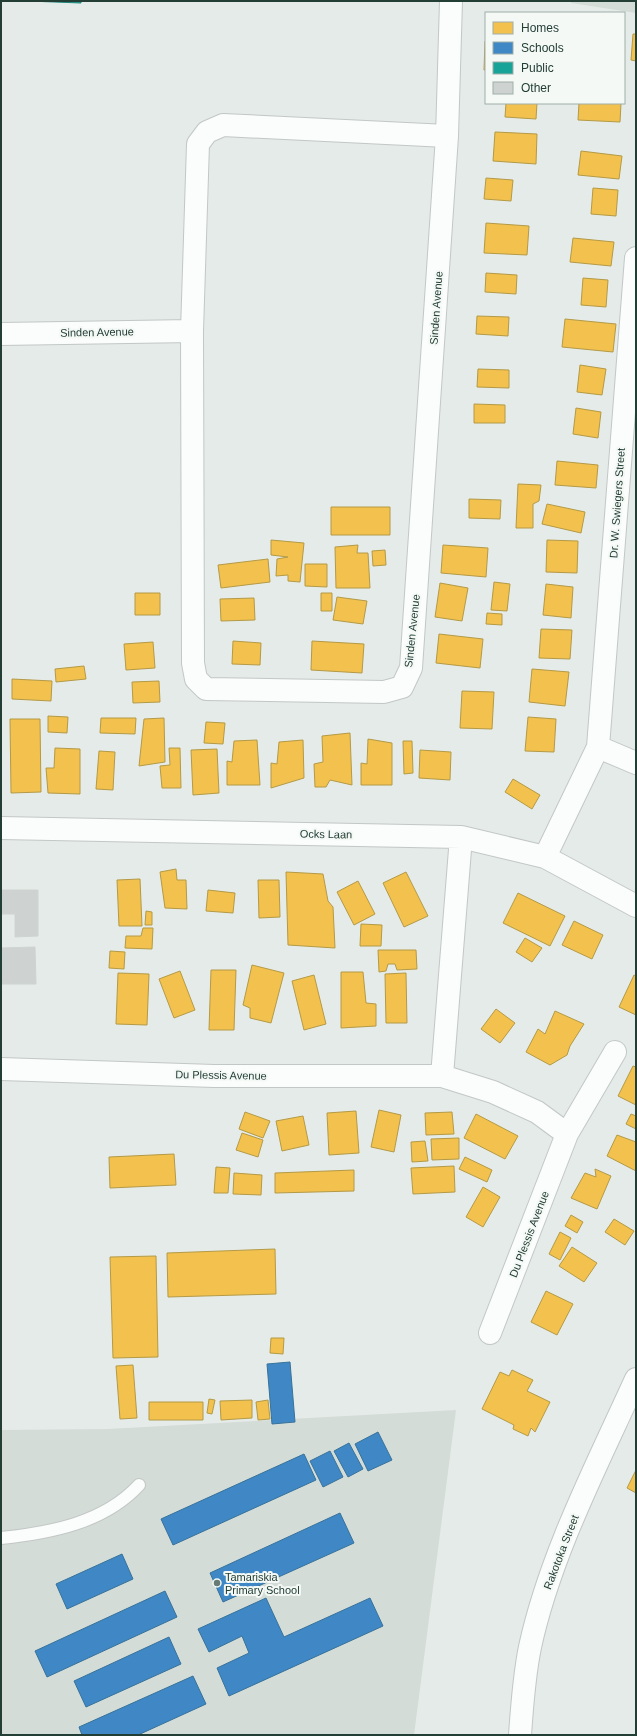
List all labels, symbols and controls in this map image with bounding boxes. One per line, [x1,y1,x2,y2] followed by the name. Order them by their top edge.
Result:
[485,12,625,104] legend
[521,21,559,35] text: Homes
[521,41,564,55] text: Schools
[521,61,554,75] text: Public
[521,81,551,95] text: Other
[427,271,445,345] street label: Sinden Avenue
[60,325,134,339] street label: Sinden Avenue
[607,447,627,559] street label: Dr. W. Swiegers Street
[402,594,422,668] street label: Sinden Avenue
[300,828,352,840] street label: Ocks Laan
[175,1068,267,1082] street label: Du Plessis Avenue
[507,1189,551,1279] street label: Du Plessis Avenue
[541,1513,581,1591] street label: Rakotoka Street
[225,1571,300,1596] place label: Tamariskia Primary School
[212,1578,222,1588] marker: Tamariskia Primary School

